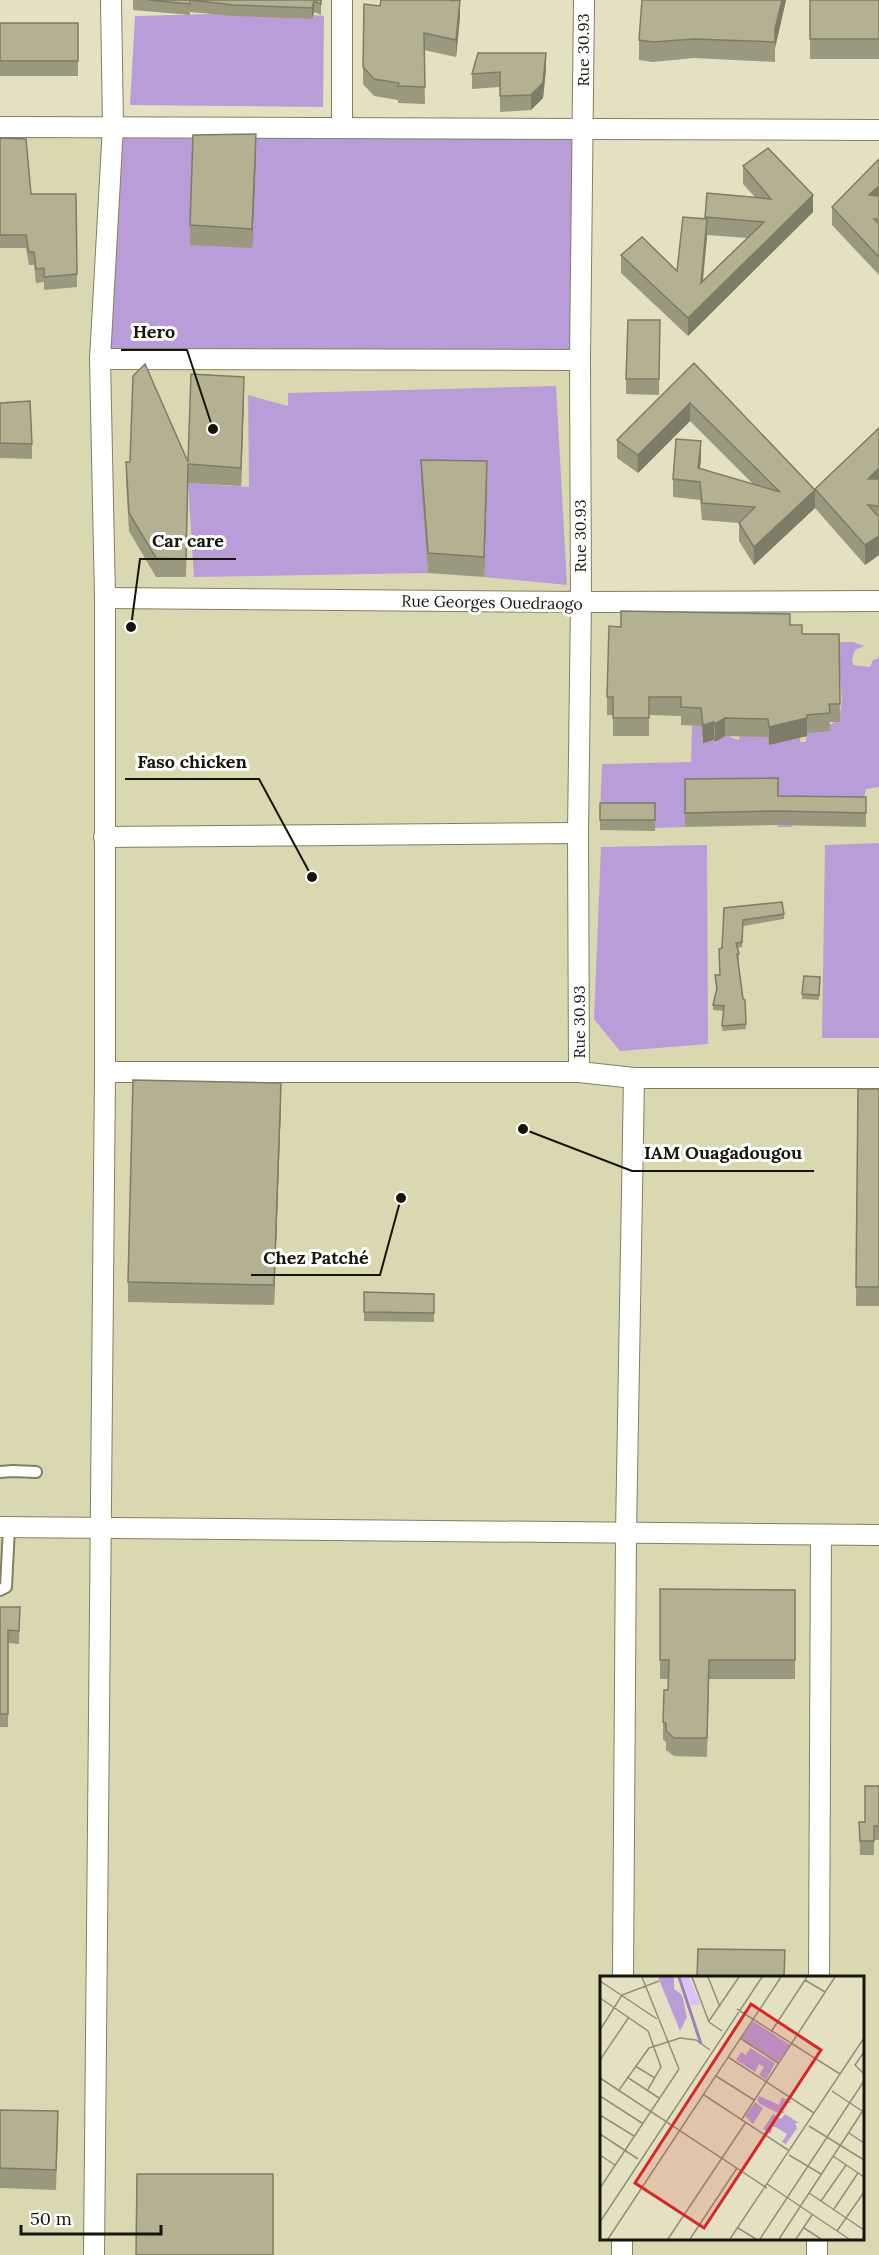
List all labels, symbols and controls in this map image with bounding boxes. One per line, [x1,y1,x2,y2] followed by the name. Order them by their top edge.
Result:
[573,13,593,87] street label: Rue 30.93
[121,314,187,350] callout: Hero
[133,320,175,343] text: Hero
[570,499,590,573] street label: Rue 30.93
[140,523,236,559] callout: Car care
[152,529,224,552] text: Car care
[401,590,583,614] street label: Rue Georges Ouedraogo
[125,743,259,779] callout: Faso chicken
[137,750,247,773] text: Faso chicken
[569,985,589,1059] street label: Rue 30.93
[632,1135,814,1171] callout: IAM Ouagadougou
[644,1141,802,1164] text: IAM Ouagadougou
[251,1239,380,1275] callout: Chez Patché
[263,1246,369,1269] text: Chez Patché
[600,1976,864,2240] inset map
[21,2198,160,2236] scale bar
[30,2207,72,2230] text: 50 m

